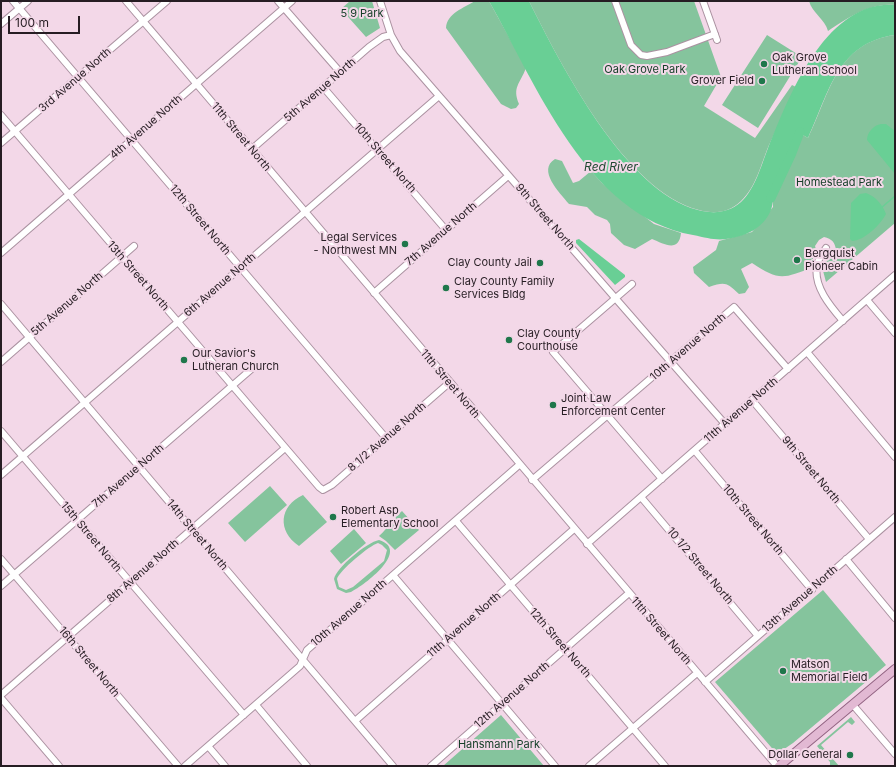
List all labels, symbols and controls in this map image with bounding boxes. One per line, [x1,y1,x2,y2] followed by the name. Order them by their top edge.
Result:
[340,7,384,21] park label: 5 9 Park
[10,8,82,34] scale bar
[15,15,49,30] text: 100 m
[36,45,114,115] street label: 3rd Avenue North
[772,51,857,77] place label: Oak Grove Lutheran School
[281,55,359,125] street label: 5th Avenue North
[759,59,769,69] marker: Oak Grove Lutheran School
[604,63,686,77] park label: Oak Grove Park
[691,74,754,88] place label: Grover Field
[757,76,767,86] marker: Grover Field
[107,92,185,162] street label: 4th Avenue North
[208,100,274,174] street label: 11th Street North
[351,120,419,196] street label: 10th Street North
[584,160,638,174] water label: Red River
[796,176,882,190] park label: Homestead Park
[513,181,577,253] street label: 9th Street North
[167,182,233,258] street label: 12th Street North
[403,199,479,269] street label: 7th Avenue North
[314,231,397,257] place label: Legal Services - Northwest MN
[104,239,172,313] street label: 13th Street North
[400,239,410,249] marker: Legal Services - Northwest MN
[805,247,878,273] place label: Bergquist Pioneer Cabin
[181,250,259,320] street label: 6th Avenue North
[792,255,802,265] marker: Bergquist Pioneer Cabin
[448,256,532,270] place label: Clay County Jail
[535,258,545,268] marker: Clay County Jail
[28,269,106,339] street label: 5th Avenue North
[454,275,554,301] place label: Clay County Family Services Bldg
[441,283,451,293] marker: Clay County Family Services Bldg
[648,311,728,383] street label: 10th Avenue North
[517,327,581,353] place label: Clay County Courthouse
[504,335,514,345] marker: Clay County Courthouse
[192,347,279,373] place label: Our Savior's Lutheran Church
[417,347,483,421] street label: 11th Street North
[179,355,189,365] marker: Our Savior's Lutheran Church
[701,374,781,446] street label: 11th Avenue North
[561,392,665,418] place label: Joint Law Enforcement Center
[345,399,429,475] street label: 8 1/2 Avenue North
[548,400,558,410] marker: Joint Law Enforcement Center
[779,434,843,506] street label: 9th Street North
[90,441,166,511] street label: 7th Avenue North
[720,482,786,558] street label: 10th Street North
[164,497,230,573] street label: 14th Street North
[58,499,124,575] street label: 15th Street North
[341,504,438,530] place label: Robert Asp Elementary School
[328,512,338,522] marker: Robert Asp Elementary School
[664,525,736,607] street label: 10 1/2 Street North
[104,536,182,606] street label: 8th Avenue North
[760,563,840,635] street label: 13th Avenue North
[309,577,389,649] street label: 10th Avenue North
[424,589,504,661] street label: 11th Avenue North
[628,594,694,668] street label: 11th Street North
[526,606,594,680] street label: 12th Street North
[56,624,122,700] street label: 16th Street North
[791,658,867,684] place label: Matson Memorial Field
[472,659,552,731] street label: 12th Avenue North
[778,666,788,676] marker: Matson Memorial Field
[458,738,540,752] park label: Hansmann Park
[768,748,842,762] place label: Dollar General
[845,750,855,760] marker: Dollar General

